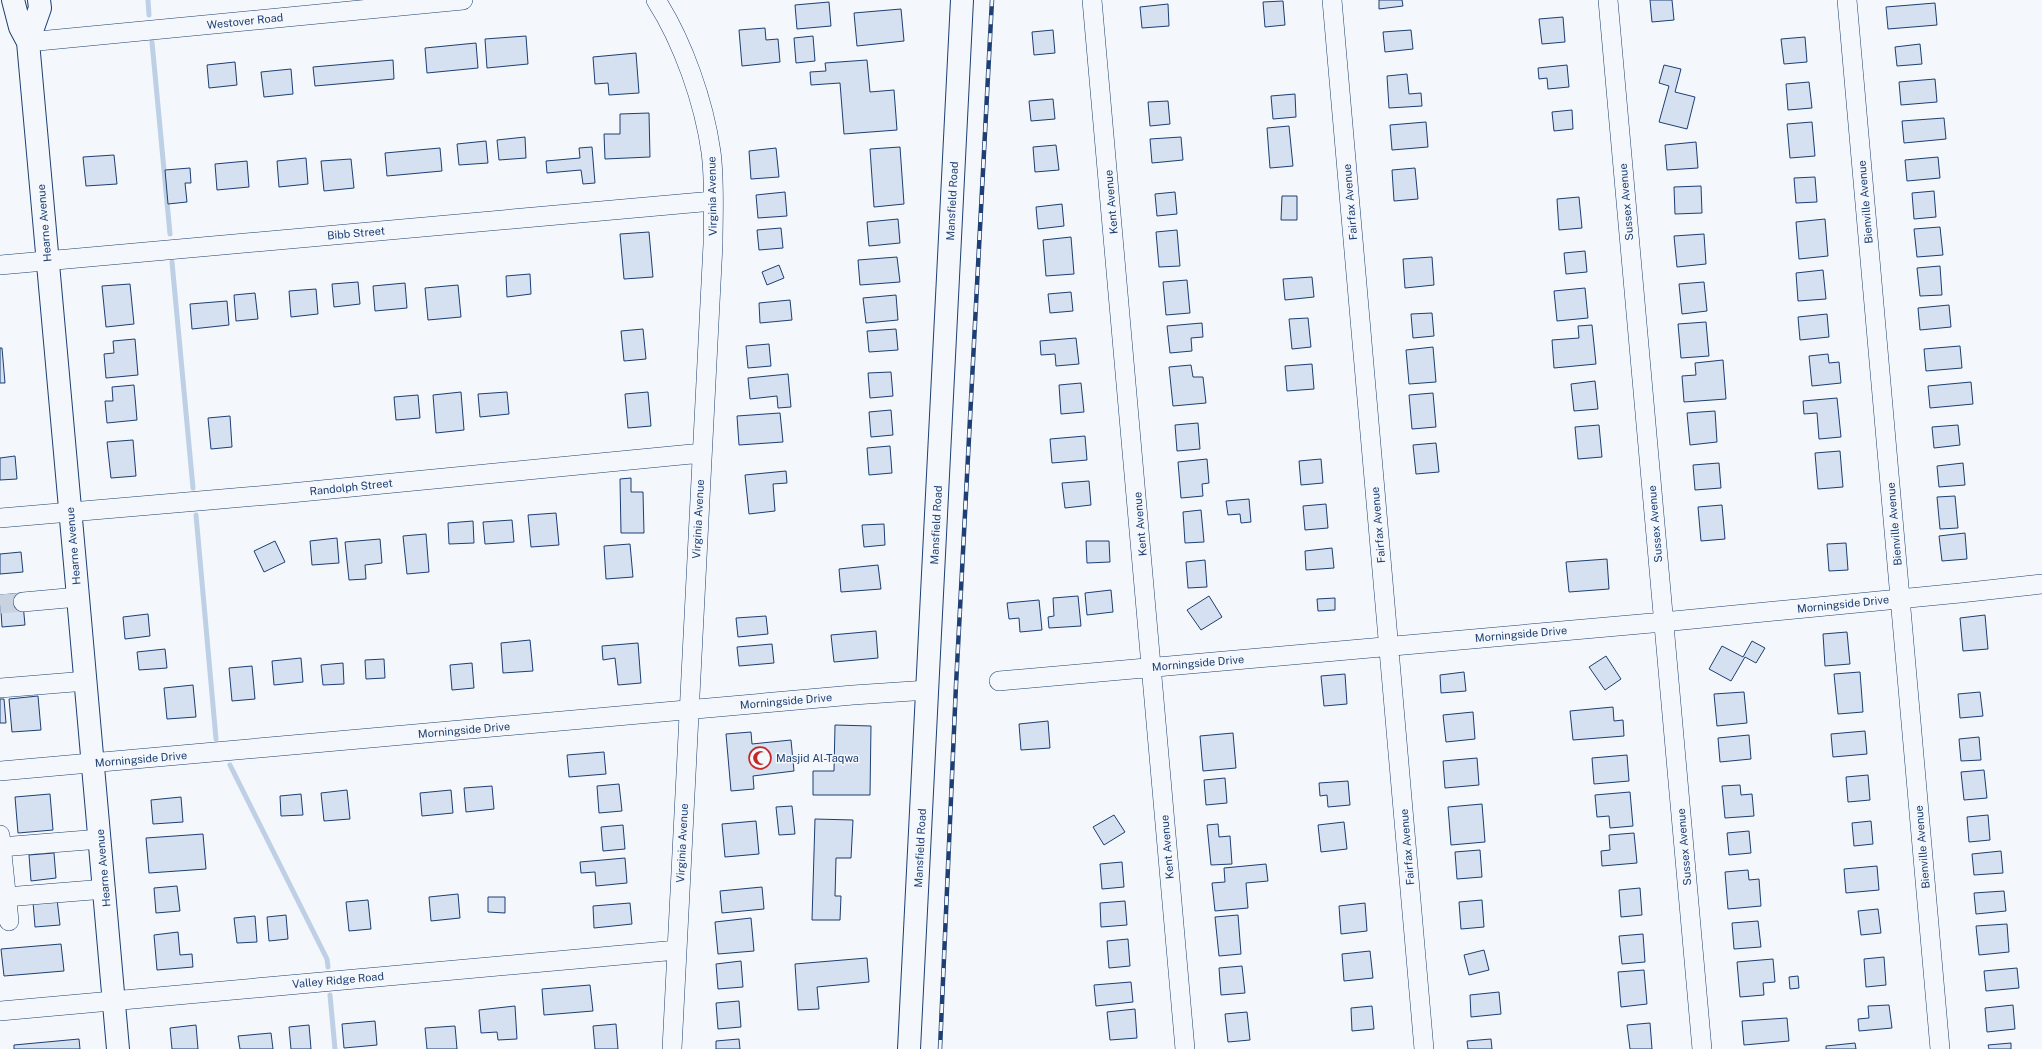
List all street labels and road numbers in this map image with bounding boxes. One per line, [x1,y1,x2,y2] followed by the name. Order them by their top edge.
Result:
[206,11,284,31] street label: Westover Road
[705,156,719,236] street label: Virginia Avenue
[1855,160,1875,244] street label: Bienville Avenue
[944,161,960,241] street label: Mansfield Road
[1341,163,1359,241] street label: Fairfax Avenue
[1617,163,1635,241] street label: Sussex Avenue
[1102,169,1120,235] street label: Kent Avenue
[35,184,53,262] street label: Hearne Avenue
[327,224,385,242] street label: Bibb Street
[309,477,393,497] street label: Randolph Street
[690,479,706,559] street label: Virginia Avenue
[1884,482,1904,566] street label: Bienville Avenue
[928,485,944,565] street label: Mansfield Road
[1646,485,1664,563] street label: Sussex Avenue
[1369,486,1387,564] street label: Fairfax Avenue
[1131,491,1149,557] street label: Kent Avenue
[64,507,82,585] street label: Hearne Avenue
[1796,593,1890,615] street label: Morningside Drive
[1474,624,1568,644] street label: Morningside Drive
[1151,653,1245,673] street label: Morningside Drive
[739,691,833,711] street label: Morningside Drive
[417,720,511,740] street label: Morningside Drive
[94,749,188,769] street label: Morningside Drive
[674,803,690,883] street label: Virginia Avenue
[1912,805,1932,889] street label: Bienville Avenue
[912,808,928,888] street label: Mansfield Road
[1398,808,1416,886] street label: Fairfax Avenue
[1675,808,1693,886] street label: Sussex Avenue
[1158,814,1176,880] street label: Kent Avenue
[94,829,112,907] street label: Hearne Avenue
[292,970,384,990] street label: Valley Ridge Road

